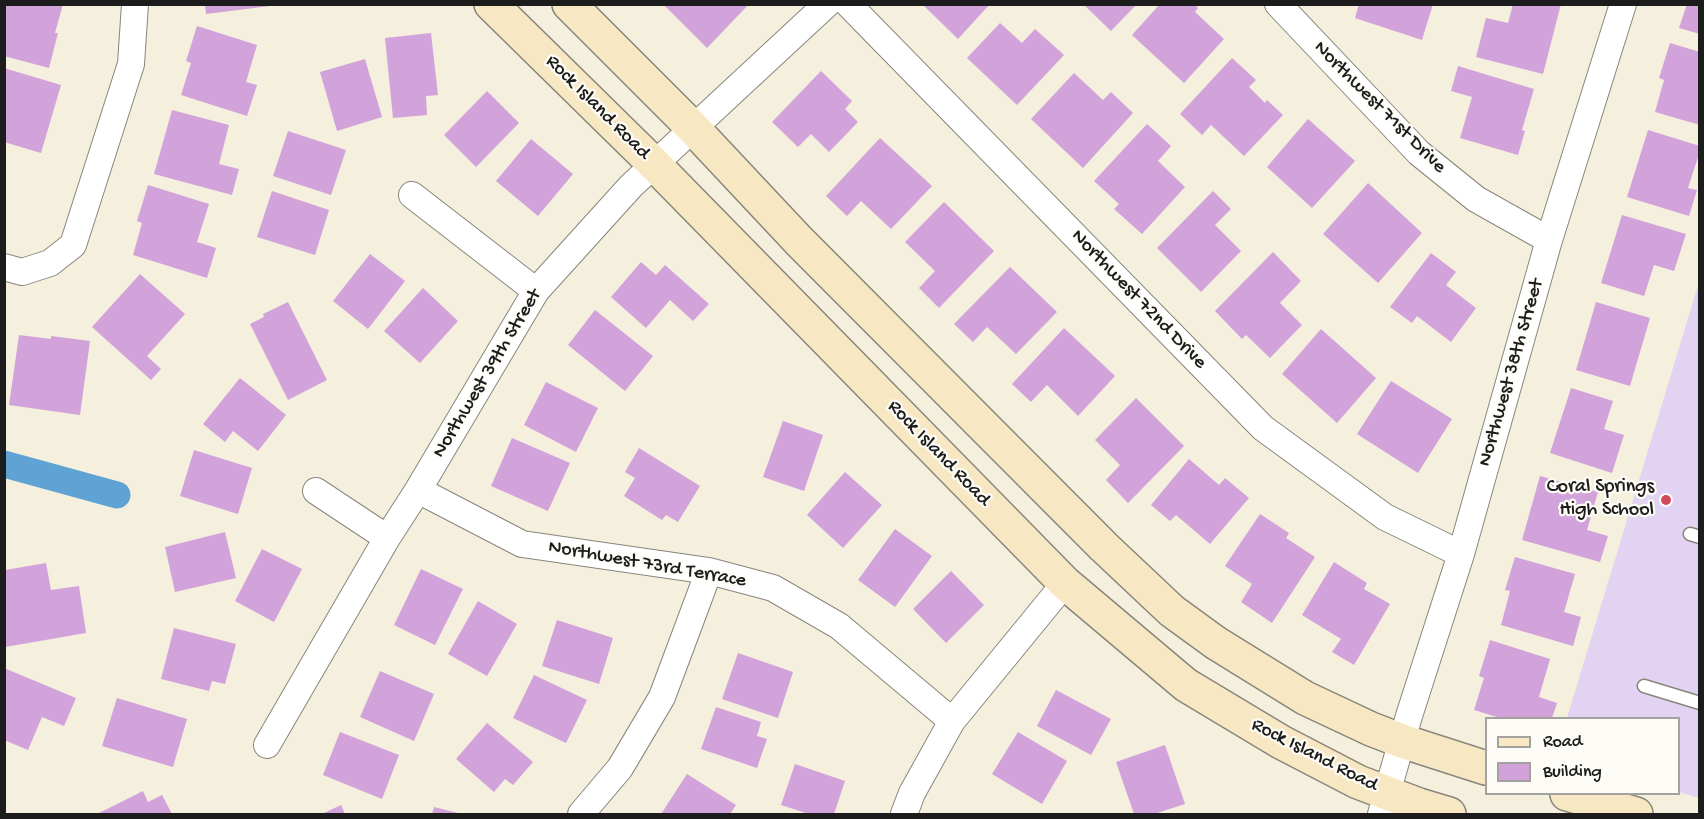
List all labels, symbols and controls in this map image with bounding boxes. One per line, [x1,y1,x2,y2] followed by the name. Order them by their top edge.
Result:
[1308,37,1450,179] street label: Northwest 71st Drive
[540,51,654,165] street label: Rock Island Road
[1065,225,1211,375] street label: Northwest 72nd Drive
[1474,277,1550,469] street label: Northwest 38th Street
[428,285,548,463] street label: Northwest 39th Street
[881,396,995,512] street label: Rock Island Road
[1547,476,1654,523] place label: Coral Springs High School
[1659,493,1673,507] marker: Coral Springs High School
[546,536,748,594] street label: Northwest 73rd Terrace
[1247,714,1381,798] street label: Rock Island Road
[1485,717,1680,795] legend
[1543,732,1582,753] text: Road
[1543,762,1602,783] text: Building

